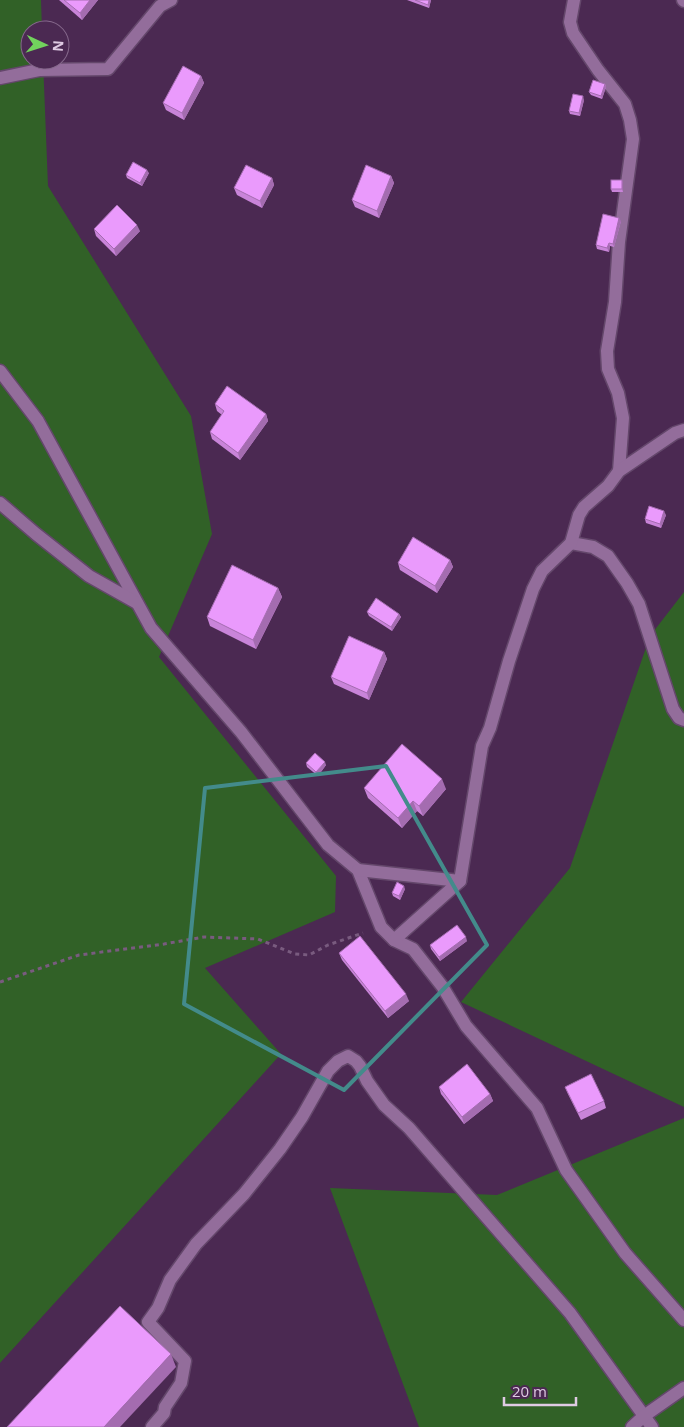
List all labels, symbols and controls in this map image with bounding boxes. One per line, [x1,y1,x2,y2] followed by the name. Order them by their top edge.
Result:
[20,20,70,70] north arrow
[49,40,68,52] text: N
[504,1374,576,1406] scale bar
[512,1381,547,1401] text: 20 m

